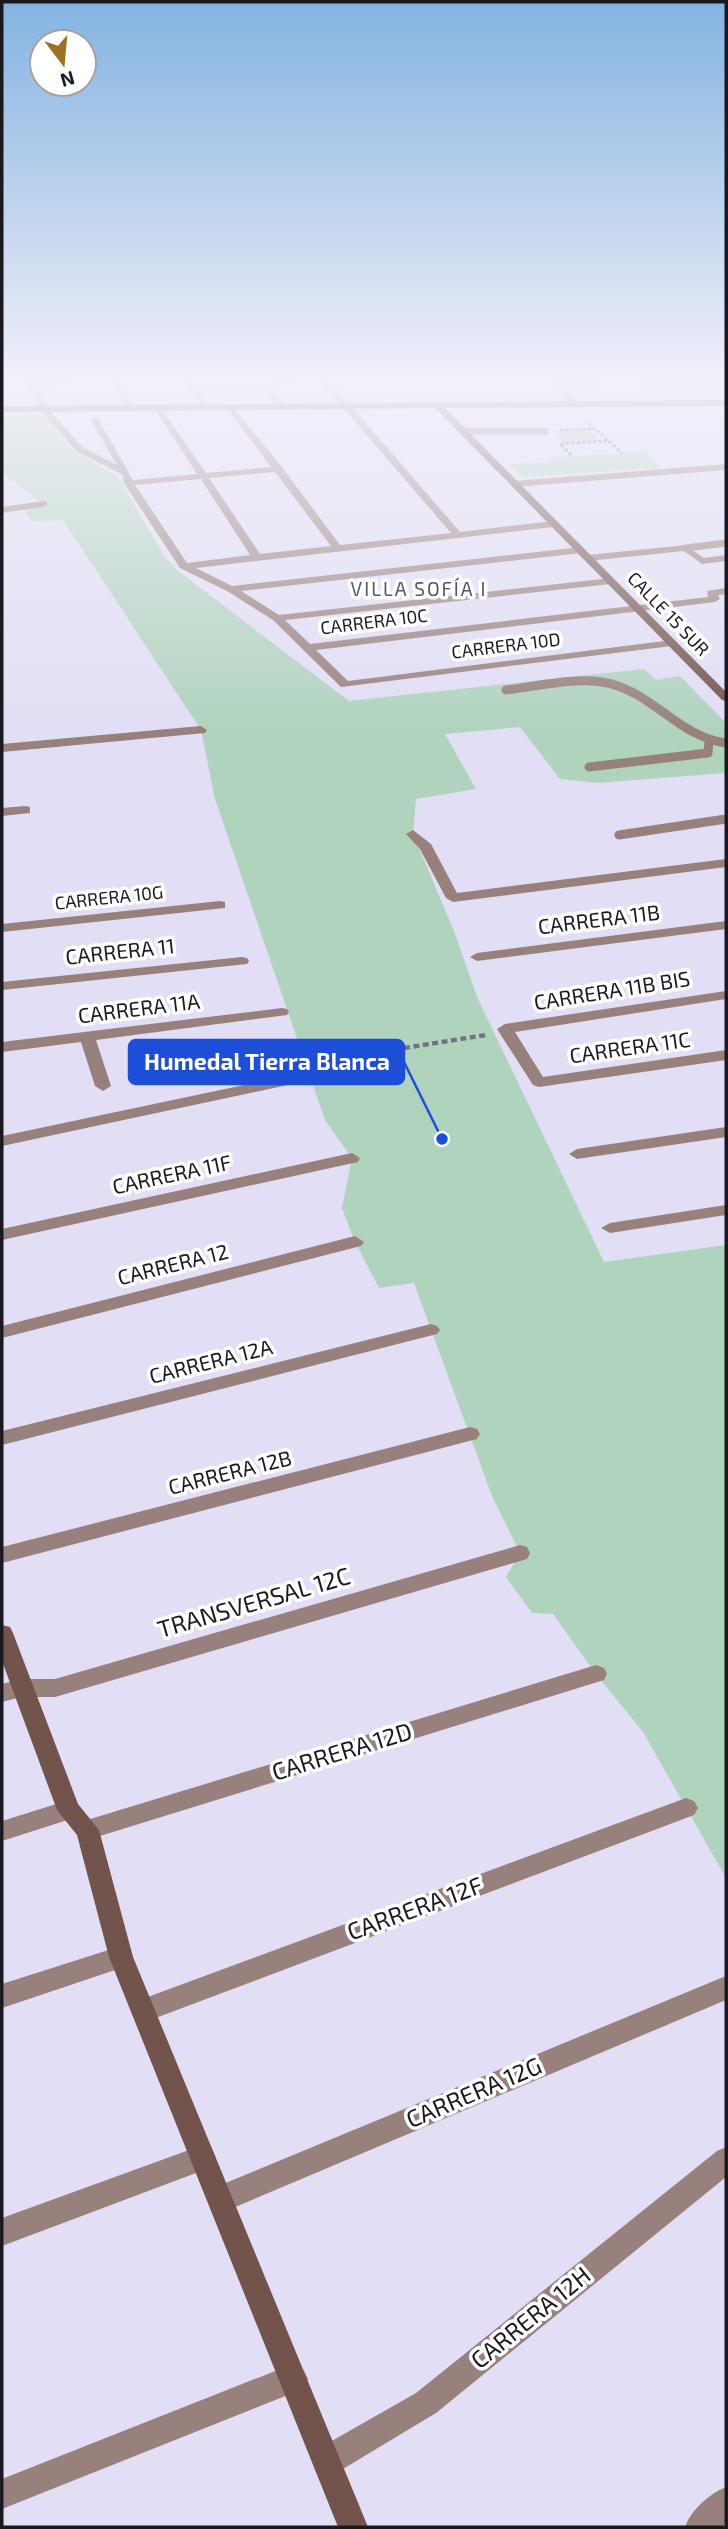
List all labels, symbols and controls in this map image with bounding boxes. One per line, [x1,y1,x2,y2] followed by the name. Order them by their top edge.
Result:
[28,28,98,98] north arrow
[58,67,78,93] text: N
[623,567,714,660] street label: CALLE 15 SUR
[351,577,487,600] district label: VILLA SOFÍA I
[319,604,429,639] street label: CARRERA 10C
[450,627,562,663] street label: CARRERA 10D
[54,880,164,914] street label: CARRERA 10G
[536,899,661,938] street label: CARRERA 11B
[64,932,176,969] street label: CARRERA 11
[532,965,692,1014] street label: CARRERA 11B BIS
[76,988,201,1027] street label: CARRERA 11A
[568,1026,692,1067] street label: CARRERA 11C
[129,1040,404,1084] callout: Humedal Tierra Blanca
[144,1047,390,1075] text: Humedal Tierra Blanca
[110,1149,233,1198] street label: CARRERA 11F
[115,1238,231,1289] street label: CARRERA 12
[146,1333,275,1388] street label: CARRERA 12A
[165,1444,294,1499] street label: CARRERA 12B
[154,1560,353,1643] street label: TRANSVERSAL 12C
[268,1715,415,1786] street label: CARRERA 12D
[343,1870,486,1946] street label: CARRERA 12F
[401,2050,546,2133] street label: CARRERA 12G
[464,2260,596,2374] street label: CARRERA 12H

